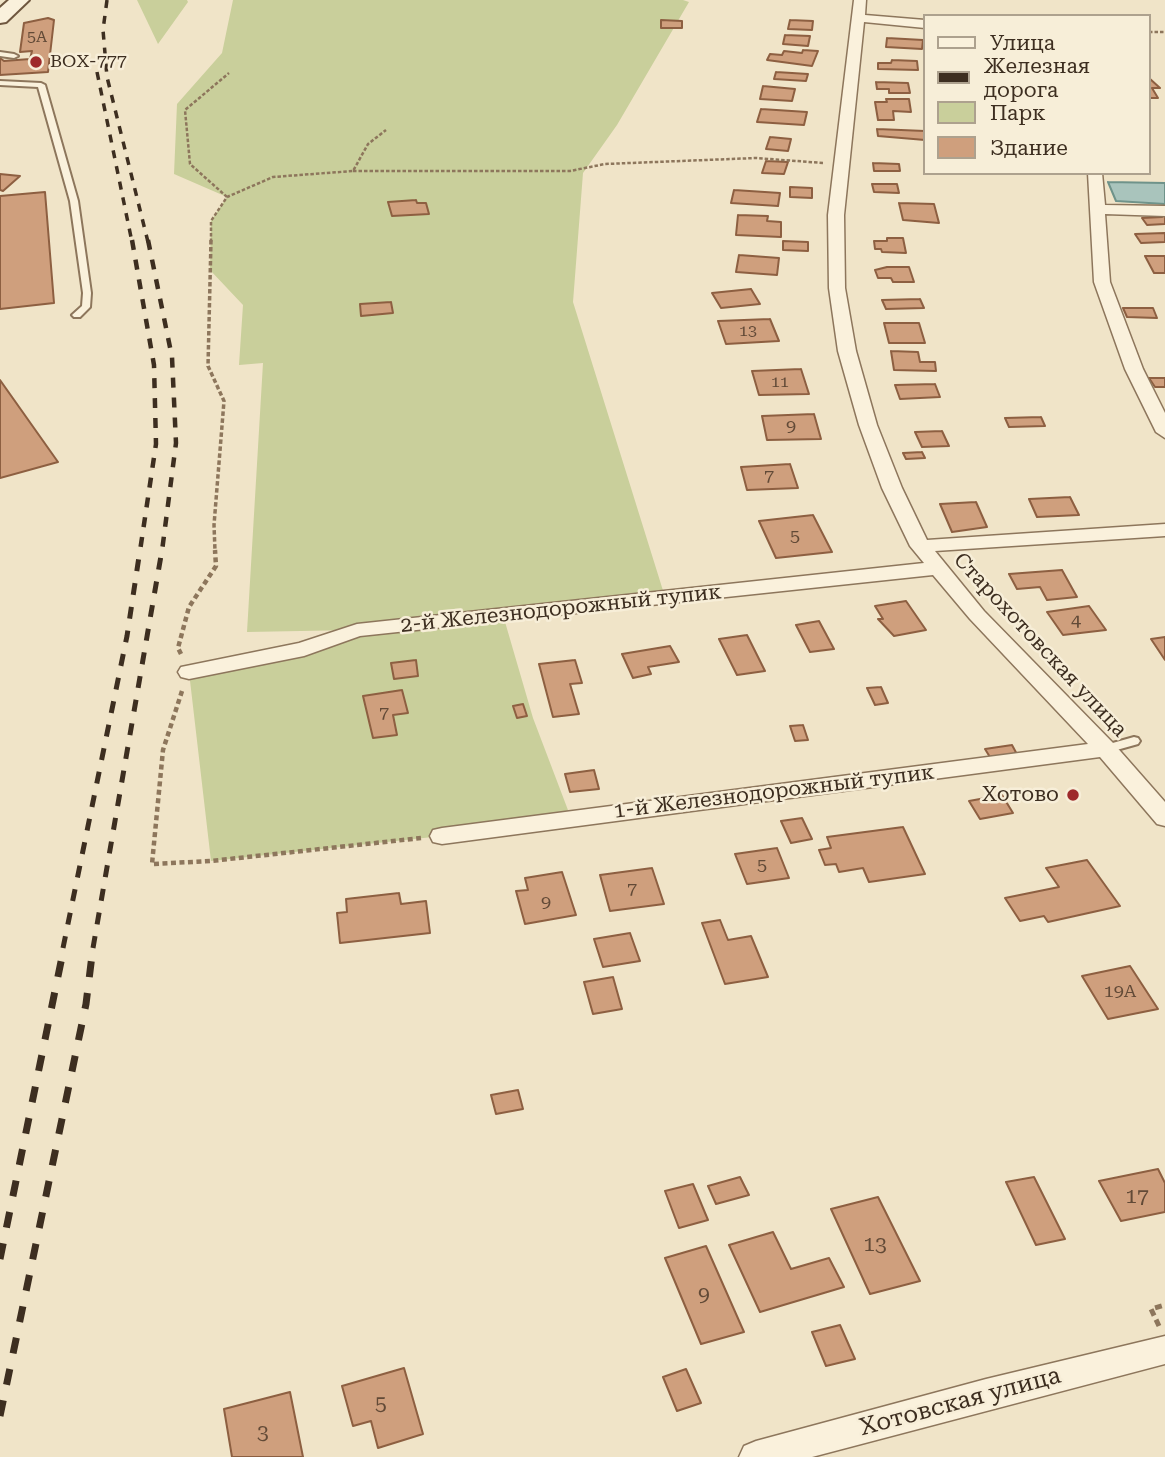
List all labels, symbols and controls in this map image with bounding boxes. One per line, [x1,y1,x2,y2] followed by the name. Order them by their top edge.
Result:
[923,14,1151,175] legend
[27,27,47,47] house number: 5А
[990,31,1055,55] text: Улица
[50,51,127,73] place label: ВОХ-777
[28,54,44,70] marker: ВОХ-777
[984,54,1090,102] text: Железная дорога
[990,101,1046,125] text: Парк
[990,136,1068,160] text: Здание
[739,321,757,341] house number: 13
[771,372,789,392] house number: 11
[786,416,796,438] house number: 9
[764,466,774,488] house number: 7
[790,526,800,548] house number: 5
[948,548,1132,742] street label: Старохотовская улица
[399,580,723,638] street label: 2-й Железнодорожный тупик
[1071,610,1081,632] house number: 4
[379,703,389,725] house number: 7
[612,760,936,824] street label: 1-й Железнодорожный тупик
[982,782,1059,808] place label: Хотово
[1065,787,1081,803] marker: Хотово
[757,855,767,877] house number: 5
[627,879,637,901] house number: 7
[541,892,551,914] house number: 9
[1104,981,1136,1003] house number: 19А
[1125,1184,1149,1210] house number: 17
[863,1232,887,1258] house number: 13
[698,1282,710,1308] house number: 9
[856,1361,1064,1443] street label: Хотовская улица
[375,1391,387,1417] house number: 5
[257,1420,269,1446] house number: 3

